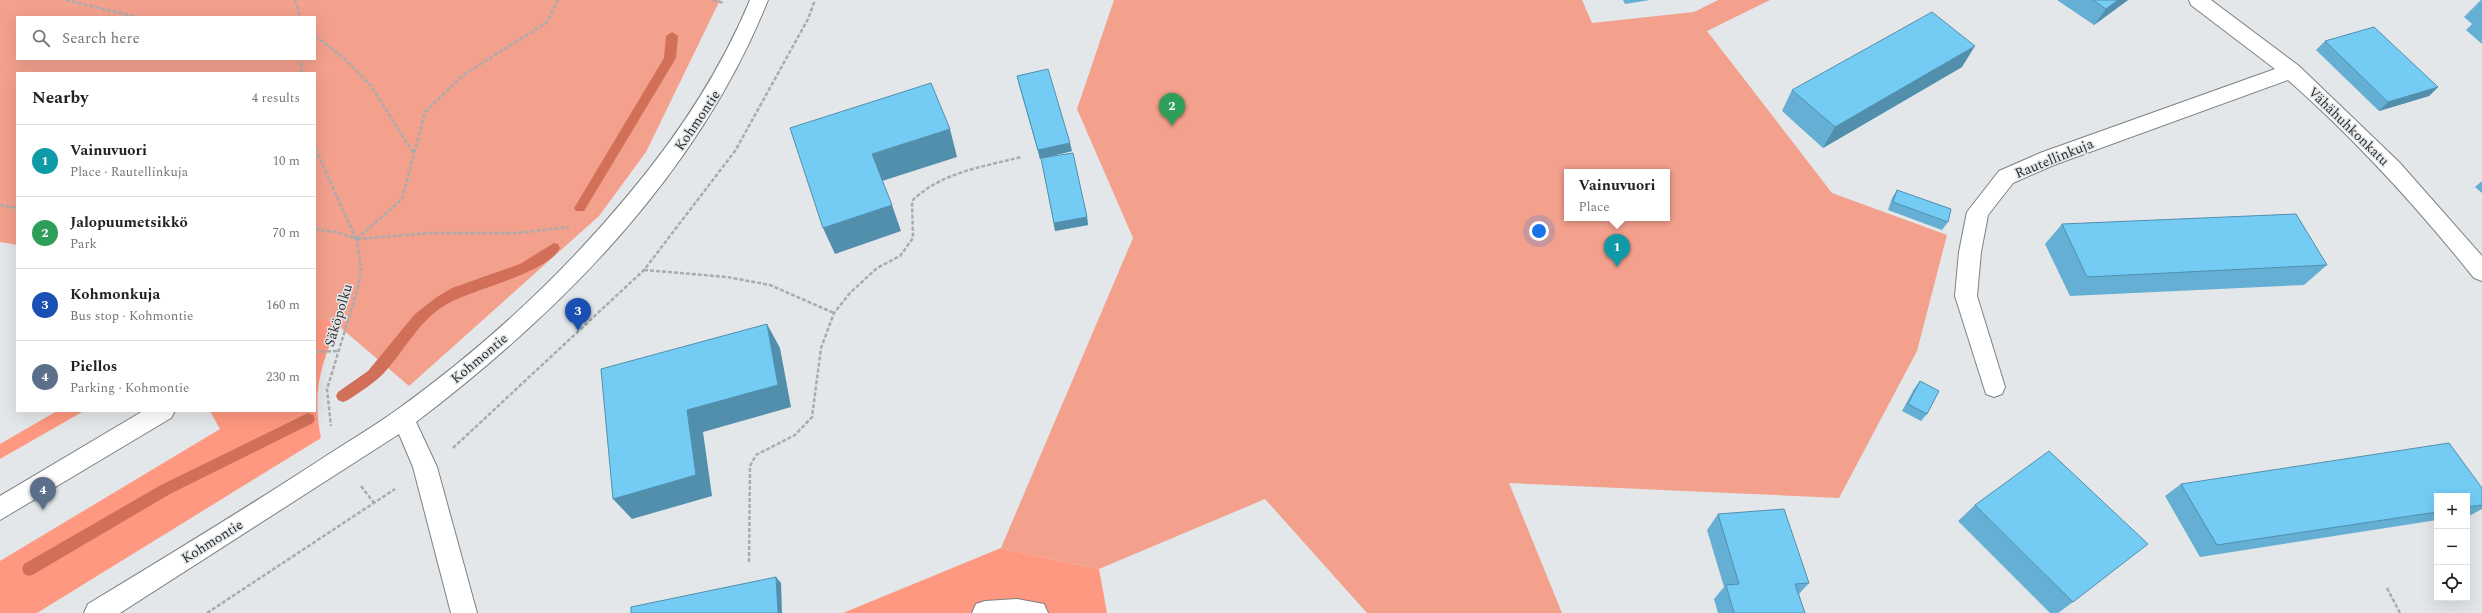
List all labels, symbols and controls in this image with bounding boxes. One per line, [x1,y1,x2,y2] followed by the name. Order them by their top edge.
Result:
[16,16,316,60] search box
[30,27,52,49] icon: search
[62,27,140,50] text: Search here
[2303,82,2394,171] street label: Vähähuhkonkatu
[32,85,88,111] text: Nearby
[669,85,726,155] street label: Kohmontie
[252,88,300,108] text: 4 results
[1159,93,1185,126] pin: 2
[2012,133,2097,184] street label: Rautellinkuja
[70,139,147,162] text: Vainuvuori
[41,151,49,171] text: 1
[273,151,300,171] text: 10 m
[70,162,188,182] text: Place · Rautellinkuja
[1564,169,1670,221] popup
[1579,174,1655,197] text: Vainuvuori
[1579,197,1610,217] text: Place
[70,211,188,234] text: Jalopuumetsikkö
[1529,221,1549,241] your location
[41,223,49,243] text: 2
[273,223,300,243] text: 70 m
[70,234,97,254] text: Park
[1604,234,1630,267] pin: 1
[319,281,358,349] street label: Säköpolku
[70,283,160,306] text: Kohmonkuja
[41,295,49,315] text: 3
[266,295,300,315] text: 160 m
[565,298,591,331] pin: 3
[70,306,193,326] text: Bus stop · Kohmontie
[446,328,513,389] street label: Kohmontie
[70,355,117,378] text: Piellos
[41,367,49,387] text: 4
[266,367,300,387] text: 230 m
[70,378,189,398] text: Parking · Kohmontie
[30,477,56,510] pin: 4
[2434,493,2470,601] map controls
[2434,493,2470,529] button: +
[177,514,247,569] street label: Kohmontie
[2434,529,2470,565] button: −
[2434,565,2470,601] button: locate

